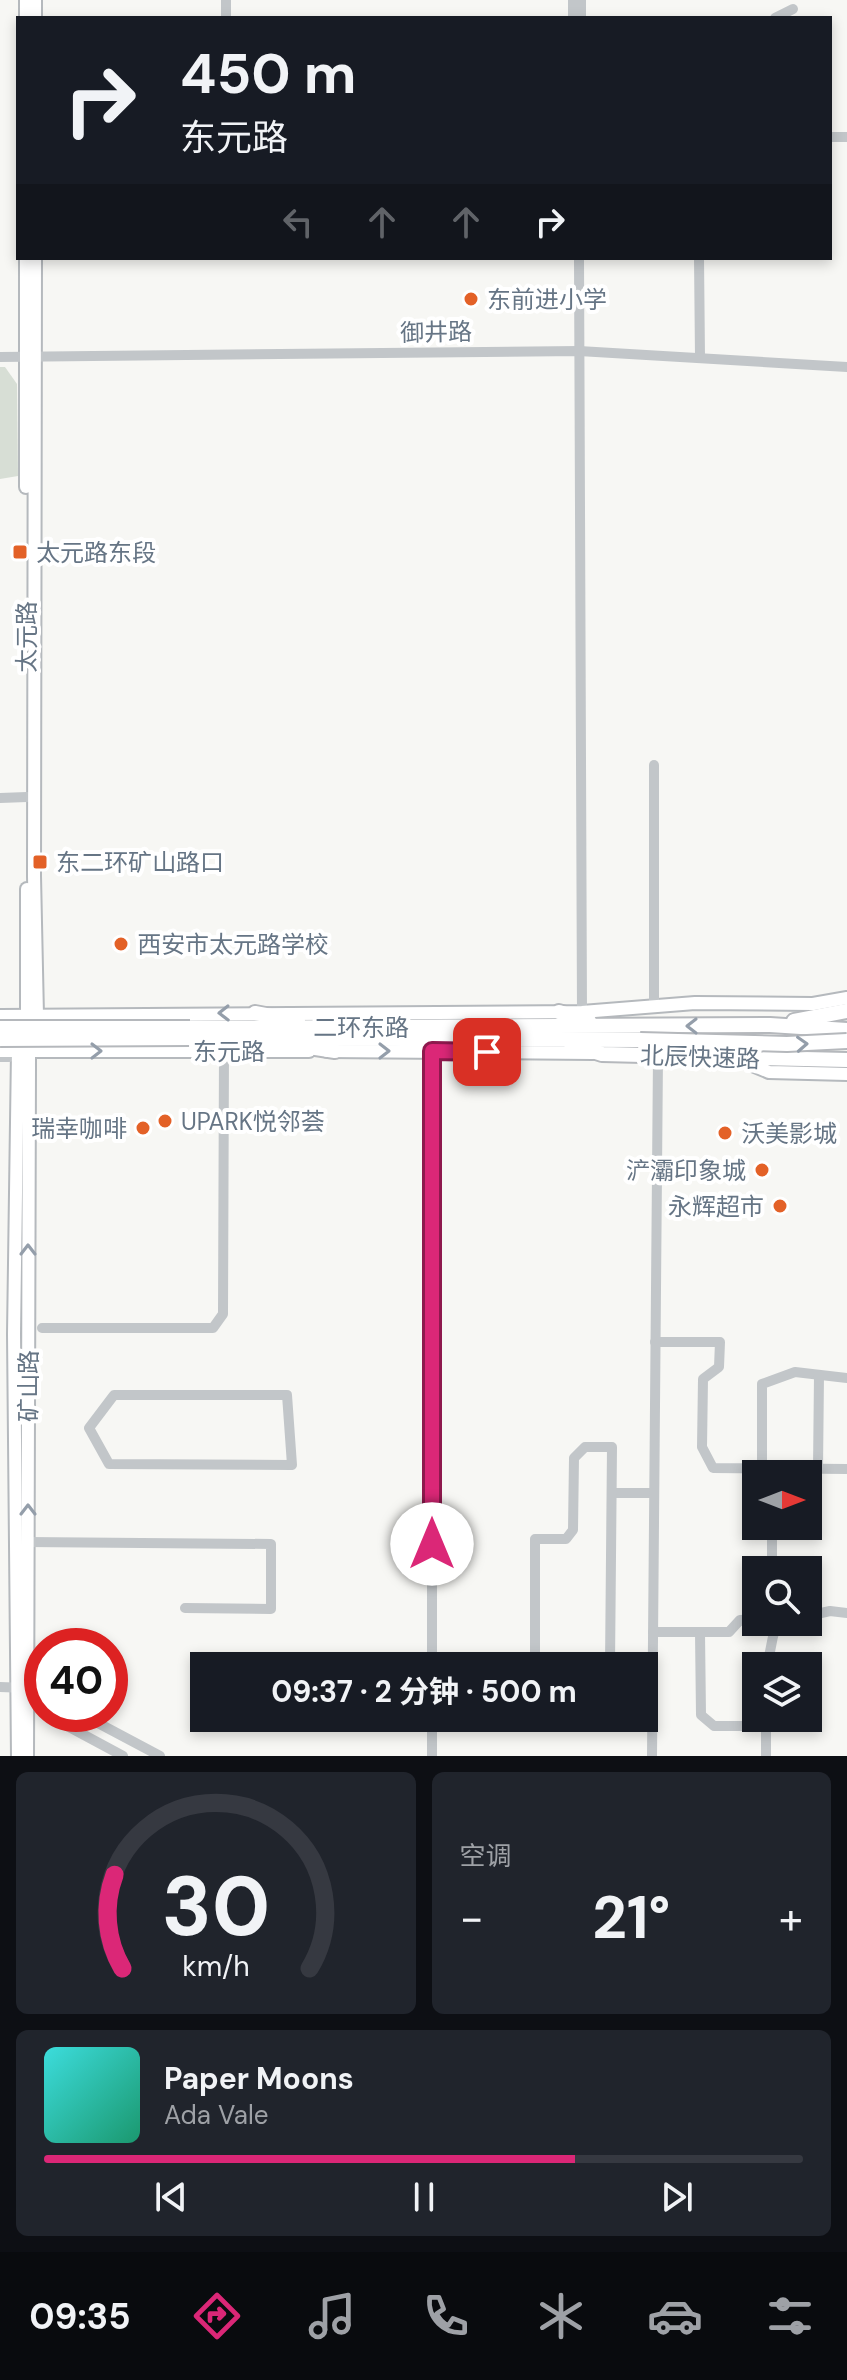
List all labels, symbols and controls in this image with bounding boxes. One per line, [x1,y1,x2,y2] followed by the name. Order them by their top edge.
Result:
[180,37,357,110] text: 450 m
[48,48,152,152] icon: right
[180,114,288,161] text: 东元路
[276,200,320,244] icon: left
[360,200,404,244] icon: ahead
[444,200,488,244] icon: ahead
[528,200,572,244] icon: right
[487,284,607,315] place label: 东前进小学
[462,290,480,308] marker: 东前进小学
[400,316,472,348] street label: 御井路
[36,537,156,568] place label: 太元路东段
[11,543,29,561] marker: 太元路东段
[11,601,42,673] street label: 太元路
[56,847,224,878] place label: 东二环矿山路口
[31,853,49,871] marker: 东二环矿山路口
[137,929,329,960] place label: 西安市太元路学校
[112,935,130,953] marker: 西安市太元路学校
[217,1004,230,1022] one-way arrow
[313,1012,409,1043] street label: 二环东路
[685,1017,698,1034] one-way arrow
[453,1018,521,1086] pin
[465,1030,509,1074] icon: arrive
[796,1035,809,1052] one-way arrow
[193,1036,265,1067] street label: 东元路
[639,1039,761,1075] street label: 北辰快速路
[90,1042,103,1060] one-way arrow
[378,1042,391,1060] one-way arrow
[181,1106,325,1137] place label: UPARK悦邻荟
[156,1112,174,1130] marker: UPARK悦邻荟
[31,1113,127,1144] place label: 瑞幸咖啡
[741,1118,837,1149] place label: 沃美影城
[134,1119,152,1137] marker: 瑞幸咖啡
[716,1124,734,1142] marker: 沃美影城
[626,1155,746,1186] place label: 浐灞印象城
[753,1161,771,1179] marker: 浐灞印象城
[668,1191,764,1222] place label: 永辉超市
[771,1197,789,1215] marker: 永辉超市
[19,1243,37,1256] one-way arrow
[13,1350,44,1422] street label: 矿山路
[742,1460,822,1540] north arrow
[742,1460,822,1732] map controls
[390,1502,474,1586] position arrow
[19,1503,36,1516] one-way arrow
[742,1556,822,1636] button: search
[24,1628,128,1732] speed limit sign: 40
[742,1652,822,1732] button: layers
[271,1672,577,1711] text: 09:37 · 2 分钟 · 500 m
[460,1839,512,1873] text: 空调
[161,1852,270,1961] text: 30
[592,1878,670,1957] text: 21°
[460,1889,484,1947] text: −
[779,1889,803,1947] text: +
[182,1948,250,1985] text: km/h
[164,2059,354,2098] text: Paper Moons
[164,2098,269,2132] text: Ada Vale
[149,2175,193,2219] icon: previous
[402,2175,446,2219] icon: pause
[655,2175,699,2219] icon: next
[189,2288,245,2344] icon: directions
[304,2288,360,2344] icon: music
[418,2288,474,2344] icon: phone
[533,2288,589,2344] icon: climate
[647,2288,703,2344] icon: car
[762,2288,818,2344] icon: filters
[29,2293,131,2340] text: 09:35

